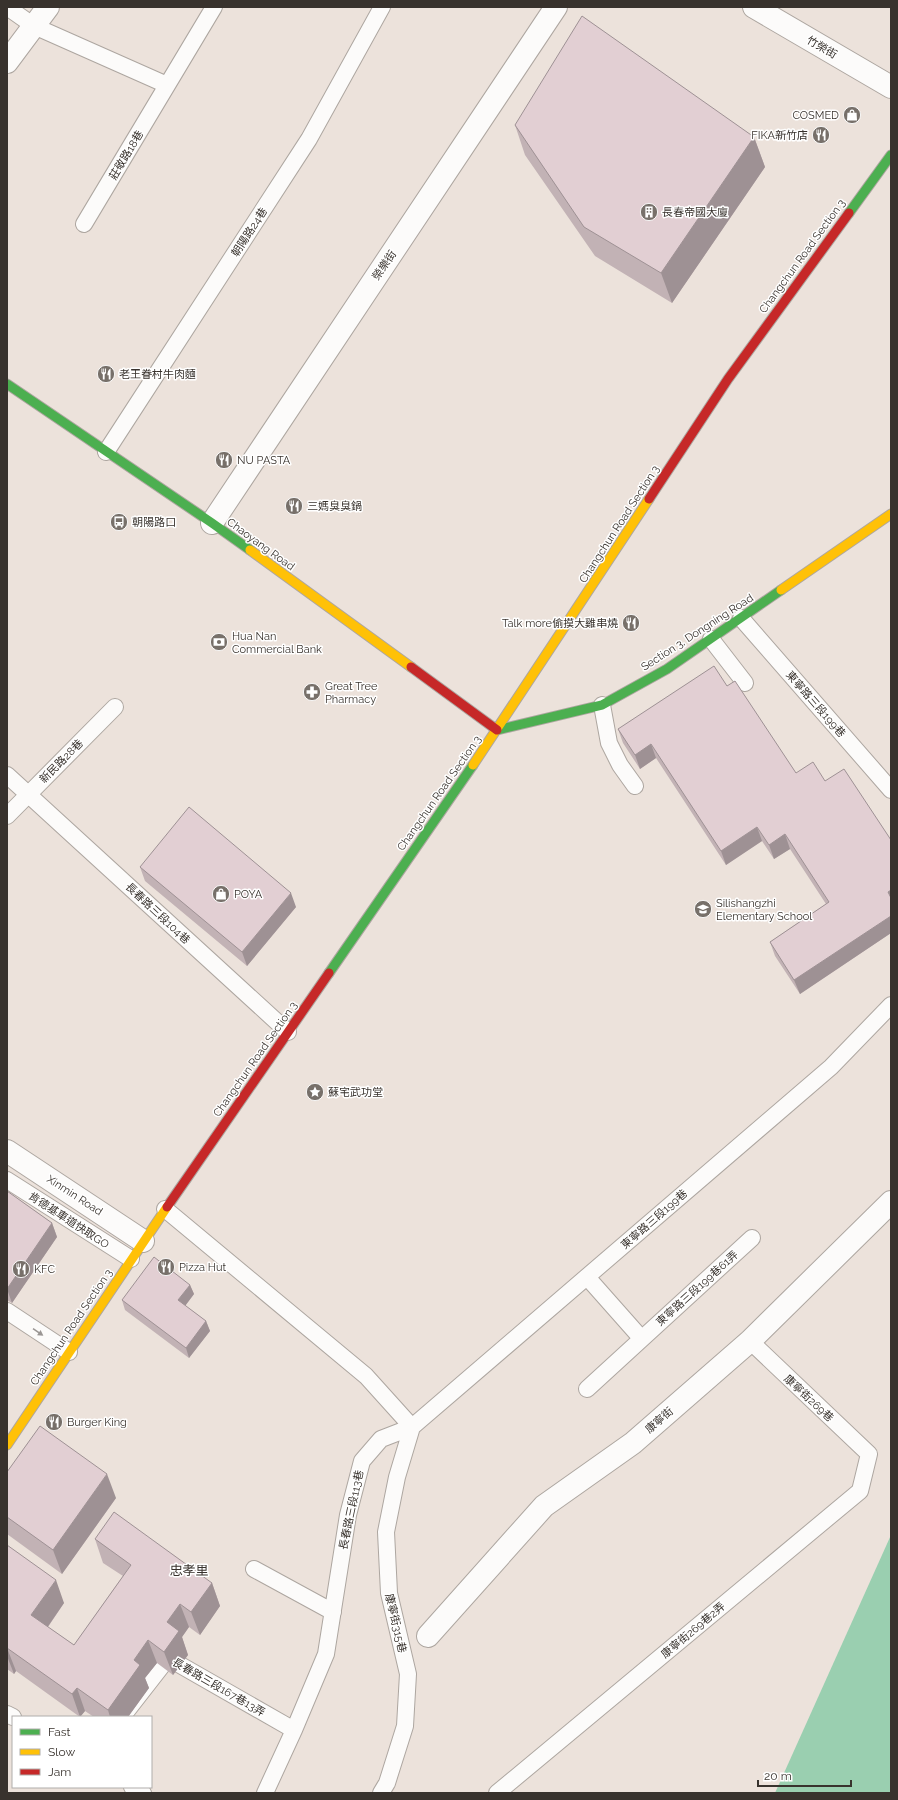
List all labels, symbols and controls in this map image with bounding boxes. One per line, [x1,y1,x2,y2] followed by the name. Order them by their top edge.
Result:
[804,34,839,61] street label: 竹榮街
[842,105,862,125] shop icon: COSMED
[792,109,839,122] place label: COSMED
[811,125,831,145] restaurant icon: FIKA新竹店
[107,128,146,182] street label: 莊敬路18巷
[751,129,808,142] place label: FIKA新竹店
[757,197,848,316] street label: Changchun Road Section 3
[639,202,659,222] building icon: 長春帝國大廈
[229,205,270,259] street label: 朝陽路24巷
[662,206,728,219] place label: 長春帝國大廈
[370,248,399,283] street label: 榮樂街
[96,364,116,384] restaurant icon: 老王眷村牛肉麵
[119,368,196,381] place label: 老王眷村牛肉麵
[214,450,234,470] restaurant icon: NU PASTA
[237,454,291,467] place label: NU PASTA
[577,463,662,585] street label: Changchun Road Section 3
[284,496,304,516] restaurant icon: 三媽臭臭鍋
[307,500,362,513] place label: 三媽臭臭鍋
[109,512,129,532] bus stop icon: 朝陽路口
[224,515,297,573] street label: Chaoyang Road
[132,516,176,529] place label: 朝陽路口
[639,591,756,674] street label: Section 3, Dongning Road
[621,613,641,633] restaurant icon: Talk more偷摸大雞串燒
[502,617,618,630] place label: Talk more偷摸大雞串燒
[232,630,322,656] place label: Hua Nan Commercial Bank
[209,632,229,652] bank icon: Hua Nan Commercial Bank
[783,669,848,740] street label: 東寧路三段199巷
[325,680,378,706] place label: Great Tree Pharmacy
[302,682,322,702] pharmacy icon: Great Tree Pharmacy
[395,733,484,853] street label: Changchun Road Section 3
[37,737,86,786] street label: 新民路28巷
[123,880,193,947] street label: 長春路三段104巷
[211,884,231,904] shop icon: POYA
[234,888,263,901] place label: POYA
[716,897,812,923] place label: Silishangzhi Elementary School
[693,899,713,919] school or university icon: Silishangzhi Elementary School
[211,999,300,1119] street label: Changchun Road Section 3
[305,1082,325,1102] place icon: 蘇宅武功堂
[328,1086,383,1099] place label: 蘇宅武功堂
[44,1173,105,1218] street label: Xinmin Road
[619,1187,690,1252] street label: 東寧路三段199巷
[26,1190,111,1251] street label: 肯德基車道快取GO
[654,1248,741,1329] street label: 東寧路三段199巷61弄
[156,1257,176,1277] restaurant icon: Pizza Hut
[11,1259,31,1279] restaurant icon: KFC
[179,1261,227,1274] place label: Pizza Hut
[34,1263,55,1276] place label: KFC
[28,1267,115,1388] street label: Changchun Road Section 3
[33,1328,43,1336] one-way arrow
[781,1372,836,1425] street label: 康寧街269巷
[643,1405,676,1436] street label: 康寧街
[44,1412,64,1432] restaurant icon: Burger King
[67,1416,127,1429] place label: Burger King
[337,1469,366,1551] street label: 長春路三段113巷
[169,1563,209,1578] district label: 忠孝里
[382,1592,409,1654] street label: 康寧街315巷
[659,1600,728,1661] street label: 康寧街269巷2弄
[170,1656,267,1719] street label: 長春路三段167巷13弄
[12,1716,152,1788] legend
[48,1725,71,1739] text: Fast
[48,1745,75,1759] text: Slow
[758,1762,851,1788] scale bar
[48,1765,71,1779] text: Jam
[764,1769,792,1783] text: 20 m

